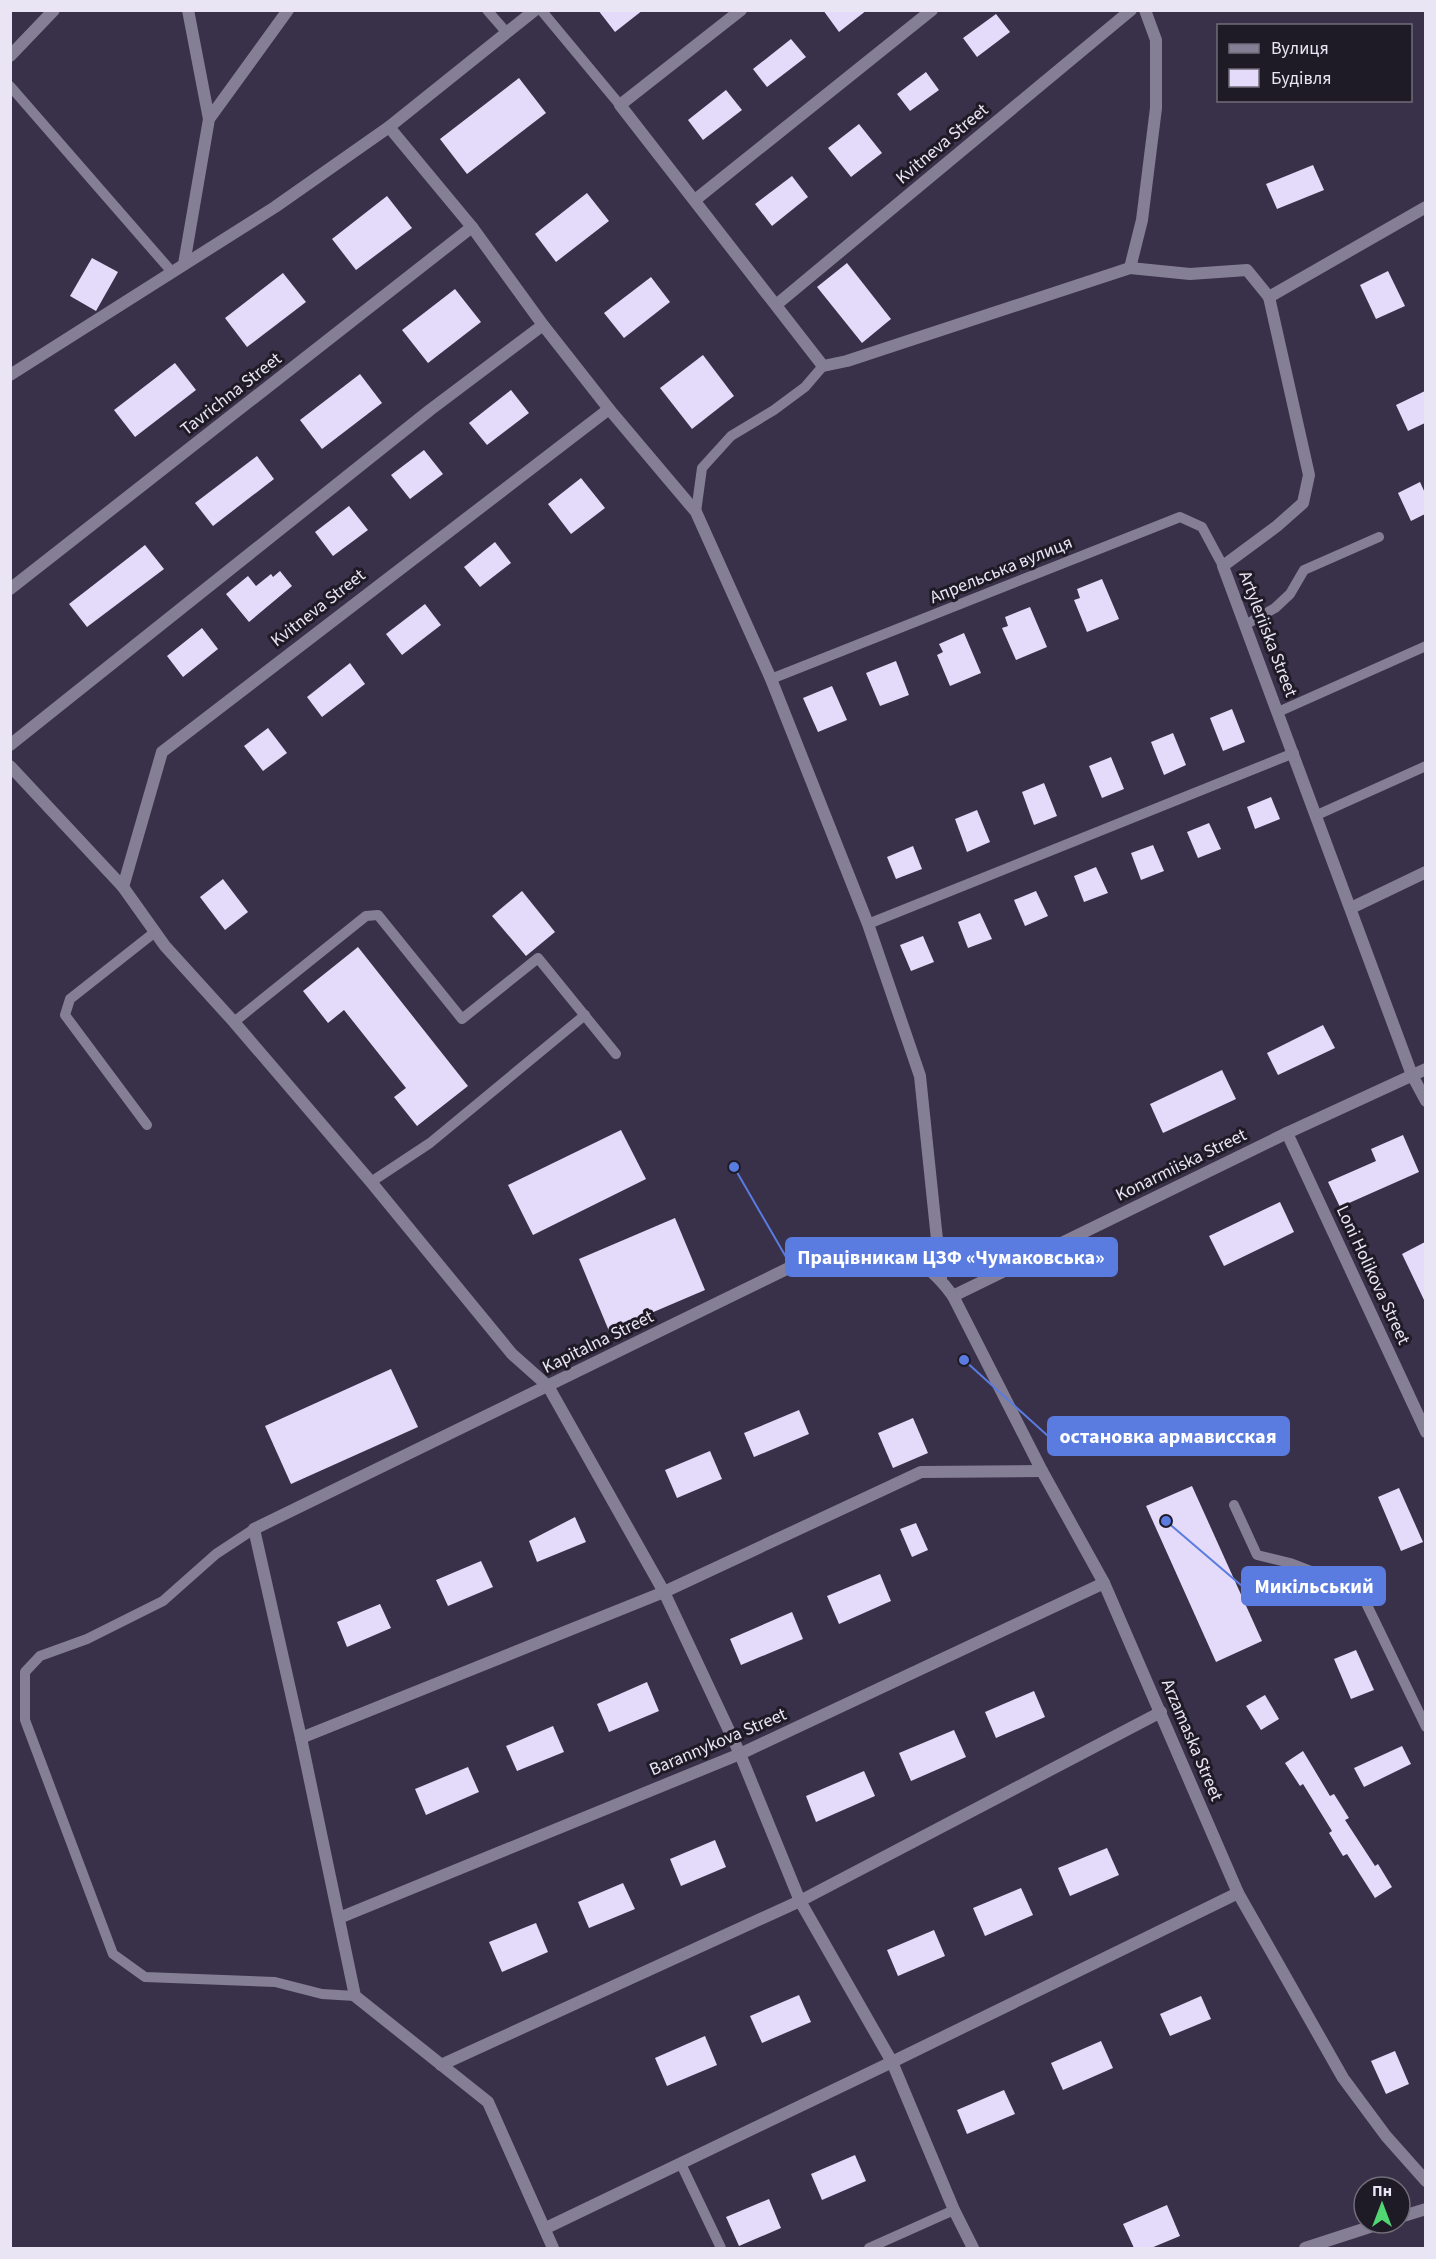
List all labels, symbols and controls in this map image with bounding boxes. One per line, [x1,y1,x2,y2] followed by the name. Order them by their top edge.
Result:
[1217,24,1412,102] legend
[1271,36,1329,61] text: Вулиця
[1271,66,1331,91] text: Будівля
[890,98,994,190] street label: Kvitneva Street
[175,347,287,441] street label: Tavrichna Street
[926,530,1076,610] street label: Апрельська вулиця
[266,563,370,653] street label: Kvitneva Street
[1232,567,1304,701] street label: Artyleriiska Street
[1111,1122,1251,1208] street label: Konarmiiska Street
[1330,1201,1416,1349] street label: Loni Holikova Street
[786,1238,1117,1276] callout: Працівникам ЦЗФ «Чумаковська»
[797,1244,1105,1272] text: Працівникам ЦЗФ «Чумаковська»
[538,1304,658,1380] street label: Kapitalna Street
[1048,1417,1289,1455] callout: остановка армависская
[1059,1423,1277,1451] text: остановка армависская
[1242,1567,1385,1605] callout: Микільський
[1254,1573,1374,1601] text: Микільський
[1155,1675,1229,1805] street label: Arzamaska Street
[646,1702,790,1782] street label: Barannykova Street
[1352,2175,1412,2235] north arrow
[1372,2180,1392,2202] text: Пн

